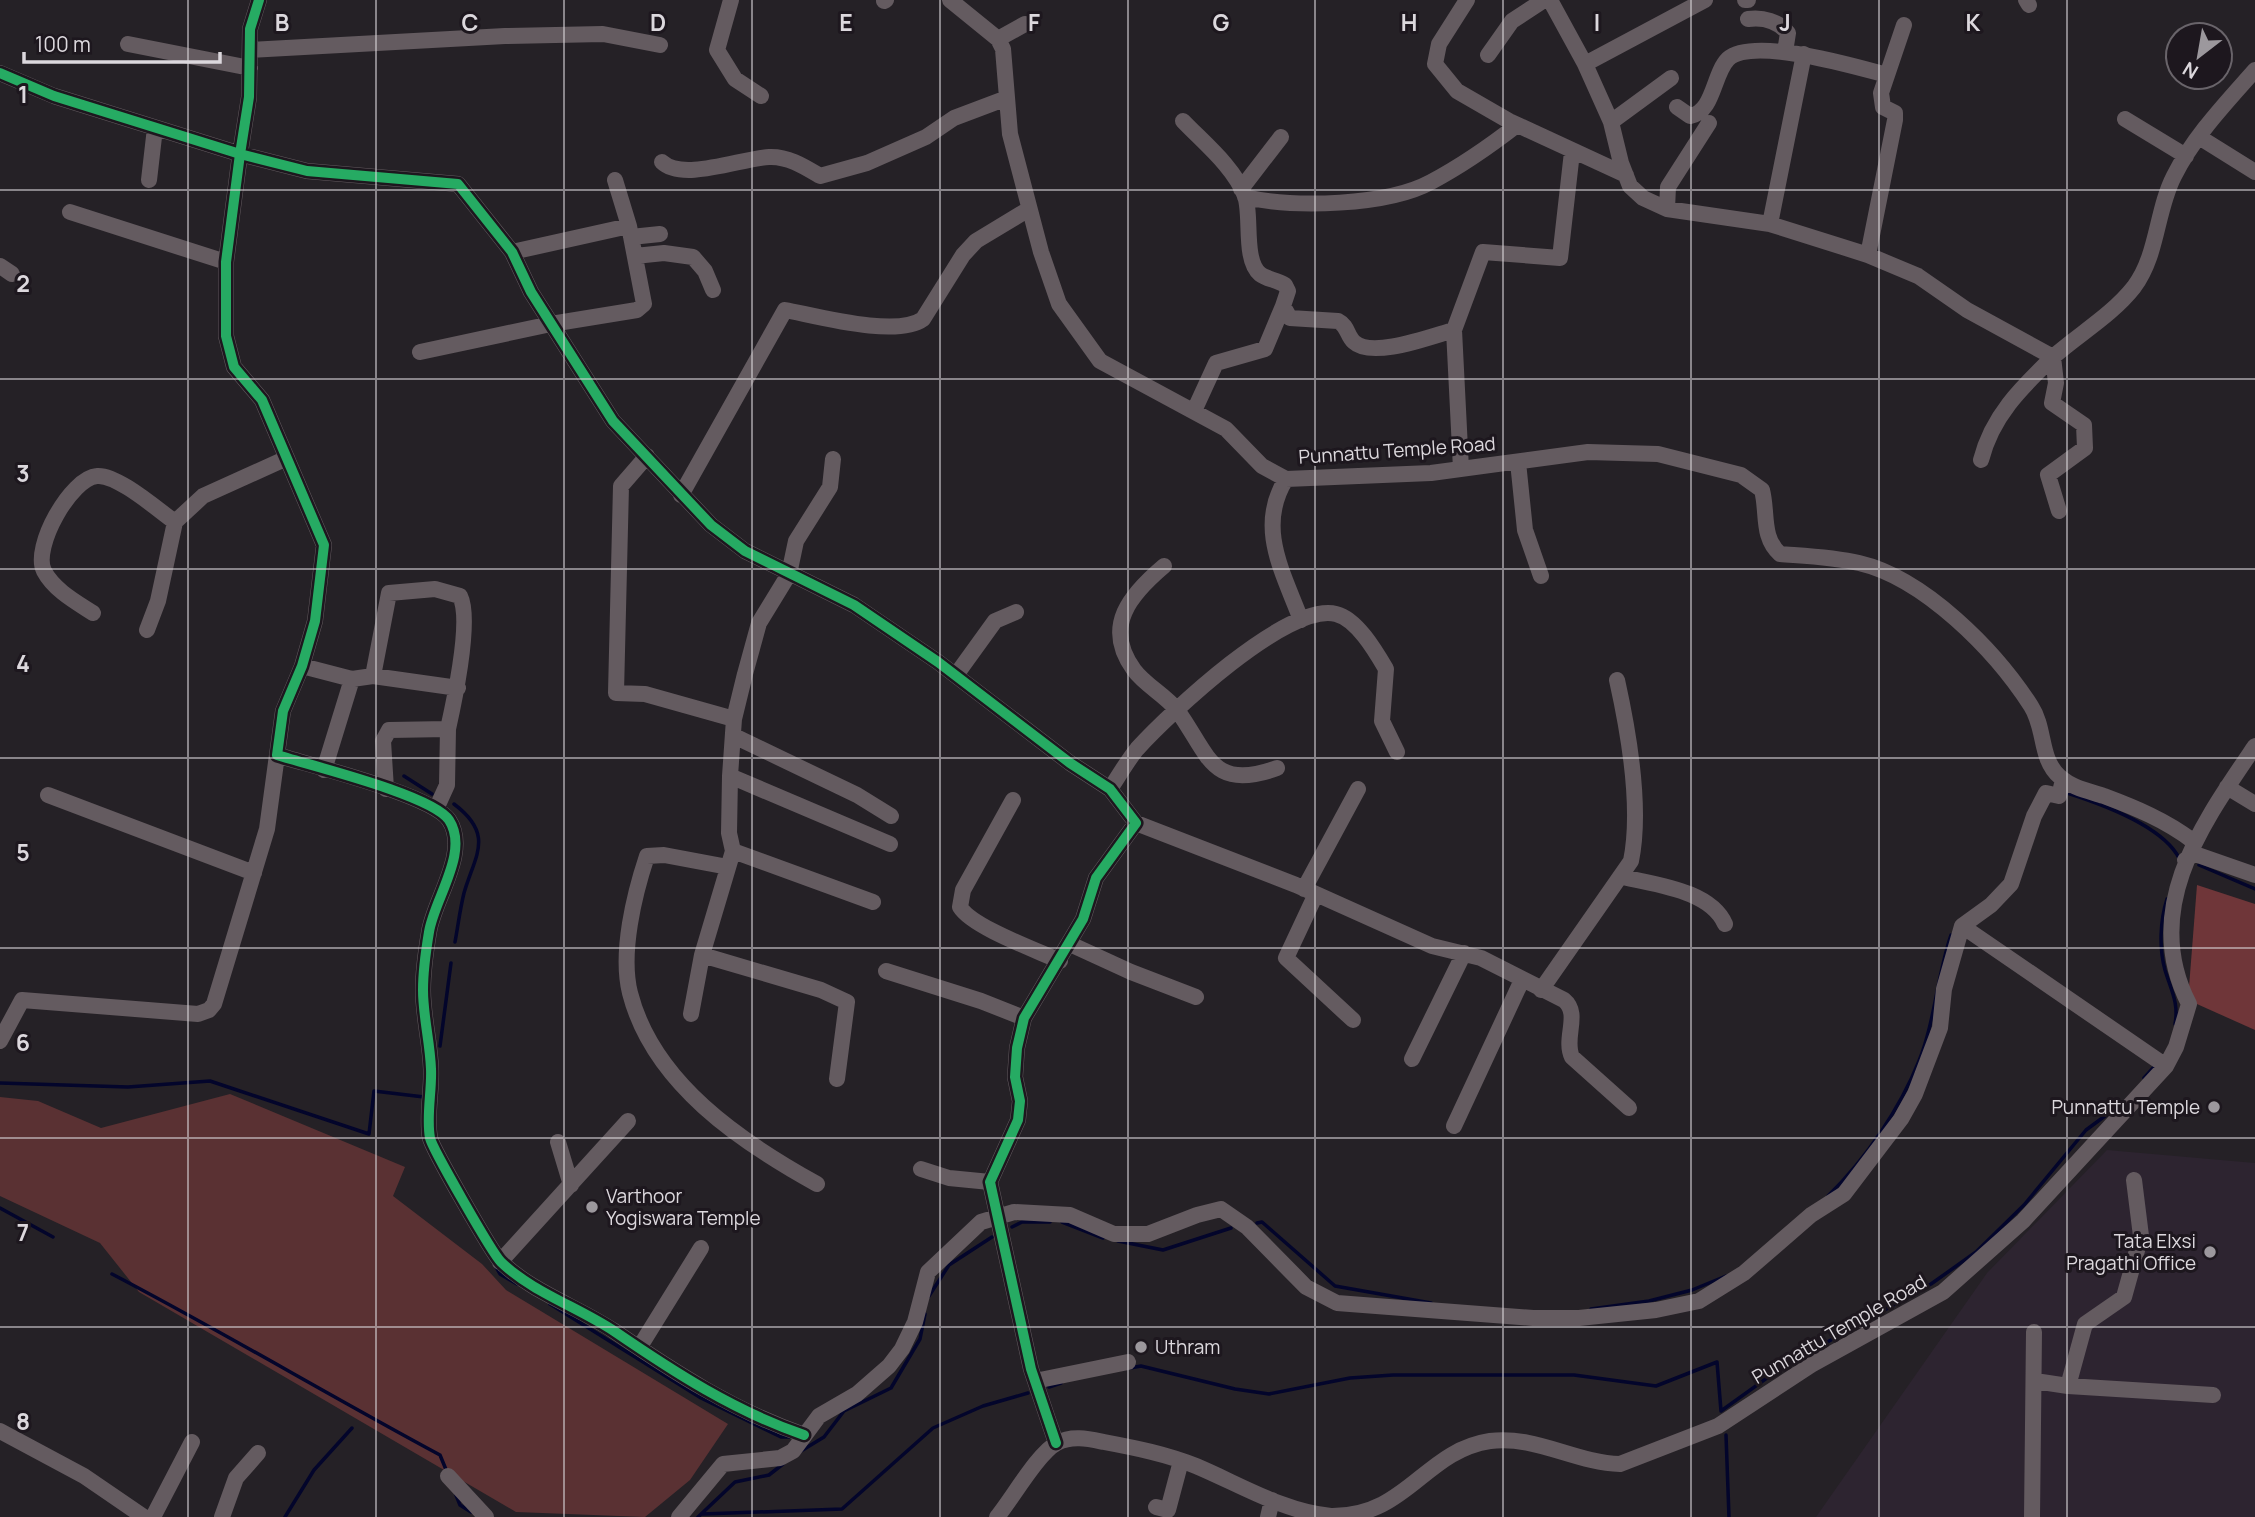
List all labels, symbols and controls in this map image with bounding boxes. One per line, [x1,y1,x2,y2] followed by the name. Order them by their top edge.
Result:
[275,6,289,38] text: B
[462,6,479,38] text: C
[650,6,666,38] text: D
[839,6,853,38] text: E
[1028,6,1040,38] text: F
[1213,6,1230,38] text: G
[1401,6,1417,38] text: H
[1594,6,1600,38] text: I
[1779,6,1791,38] text: J
[1966,6,1981,38] text: K
[24,21,220,65] scale bar
[2164,21,2234,91] north arrow
[35,30,91,58] text: 100 m
[2178,56,2203,85] text: N
[18,78,28,110] text: 1
[16,267,30,299] text: 2
[1298,430,1496,470] street label: Punnattu Temple Road
[16,457,30,489] text: 3
[16,647,30,679] text: 4
[16,836,30,868] text: 5
[16,1026,30,1058] text: 6
[2051,1094,2200,1120] place label: Punnattu Temple
[2206,1099,2222,1115] marker: Punnattu Temple
[606,1183,761,1231] place label: Varthoor Yogiswara Temple
[584,1199,600,1215] marker: Varthoor Yogiswara Temple
[17,1216,29,1248] text: 7
[2066,1228,2196,1276] place label: Tata Elxsi Pragathi Office
[2202,1244,2218,1260] marker: Tata Elxsi Pragathi Office
[1747,1268,1931,1390] street label: Punnattu Temple Road
[1155,1334,1220,1360] place label: Uthram
[1133,1339,1149,1355] marker: Uthram
[16,1405,30,1437] text: 8

